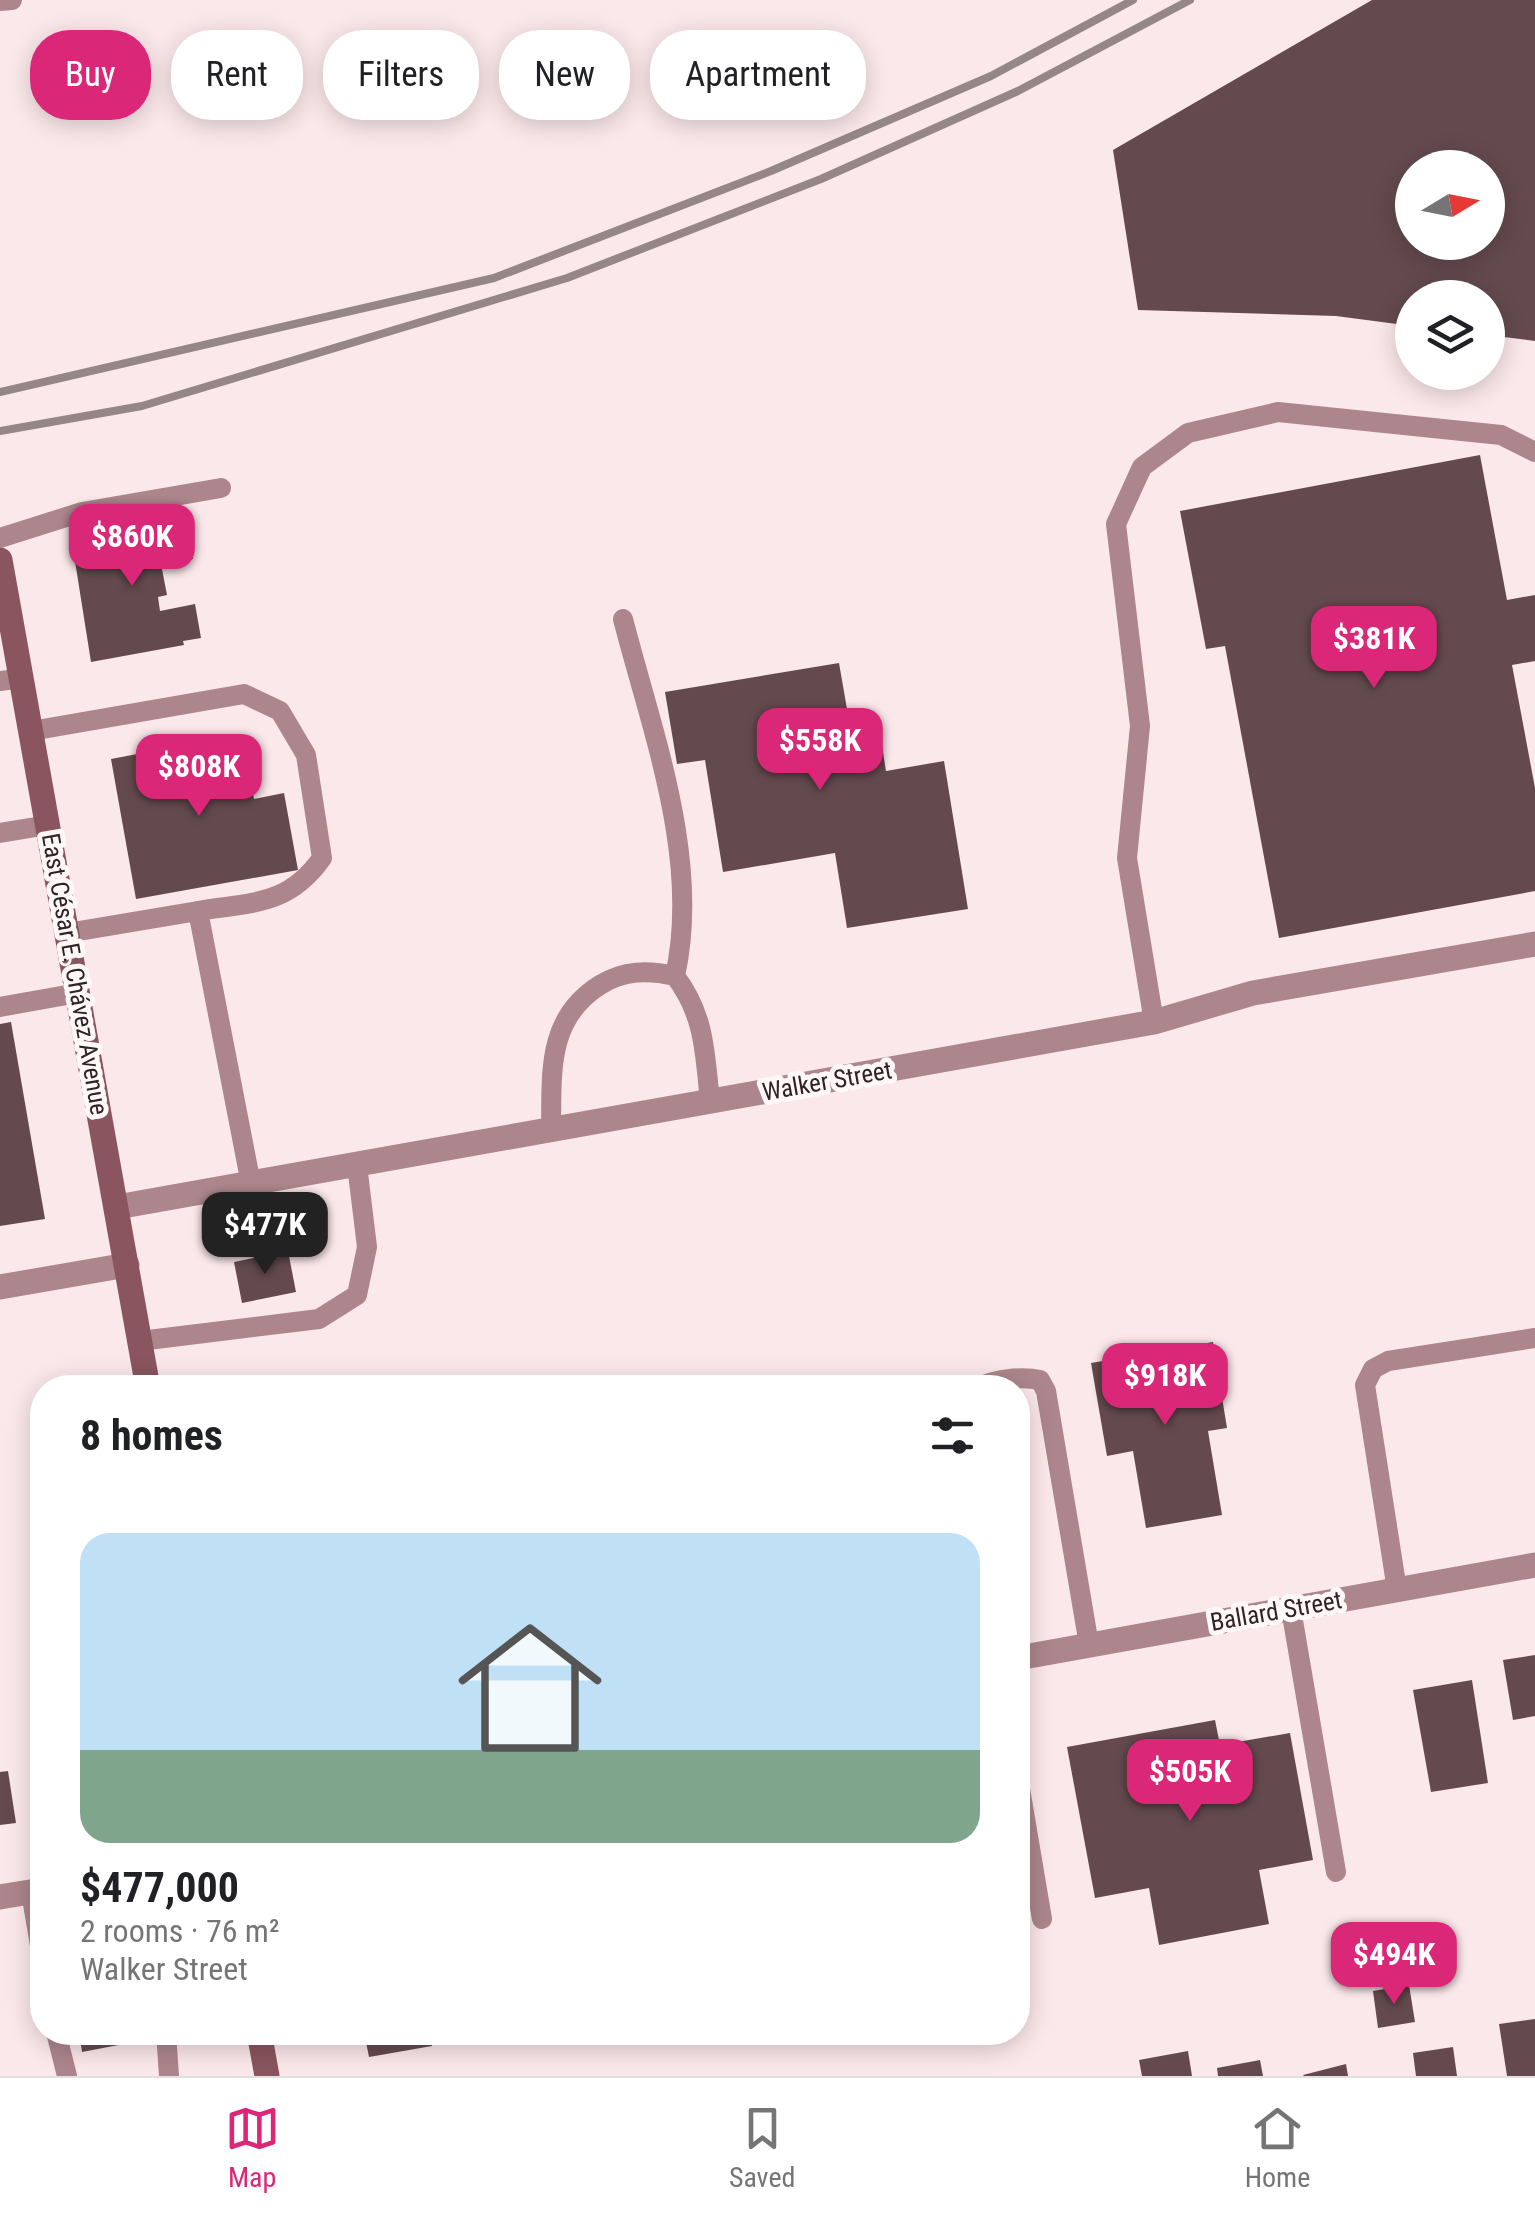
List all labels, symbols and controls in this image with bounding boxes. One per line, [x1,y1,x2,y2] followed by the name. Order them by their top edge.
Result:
[30,30,151,120] chip: Buy
[171,30,303,120] chip: Rent
[323,30,479,120] chip: Filters
[499,30,630,120] chip: New
[650,30,866,120] chip: Apartment
[1395,150,1505,260] north arrow
[1395,150,1505,390] map controls
[1395,280,1505,390] button: layers
[62,504,202,589] pin: $860K
[91,517,173,555] text: $860K
[1304,606,1444,691] pin: $381K
[1333,619,1415,657] text: $381K
[750,708,890,793] pin: $558K
[779,721,861,759] text: $558K
[129,734,269,819] pin: $808K
[158,747,240,785] text: $808K
[36,831,114,1117] street label: East César E. Chávez Avenue
[760,1055,894,1107] street label: Walker Street
[195,1192,335,1277] pin: $477K
[224,1205,306,1243] text: $477K
[1095,1343,1235,1428] pin: $918K
[1124,1356,1206,1394] text: $918K
[925,1408,980,1463] icon: filters
[80,1411,223,1460] text: 8 homes
[1208,1585,1344,1637] street label: Ballard Street
[440,1598,620,1778] icon: home
[1120,1739,1260,1824] pin: $505K
[1149,1752,1231,1790] text: $505K
[80,1863,239,1912] text: $477,000
[80,1912,279,1950] text: 2 rooms · 76 m²
[1324,1922,1464,2007] pin: $494K
[1353,1935,1435,1973] text: $494K
[80,1950,248,1988] text: Walker Street
[225,2101,280,2194] tab: Map
[729,2101,795,2194] tab: Saved
[1245,2101,1310,2194] tab: Home

